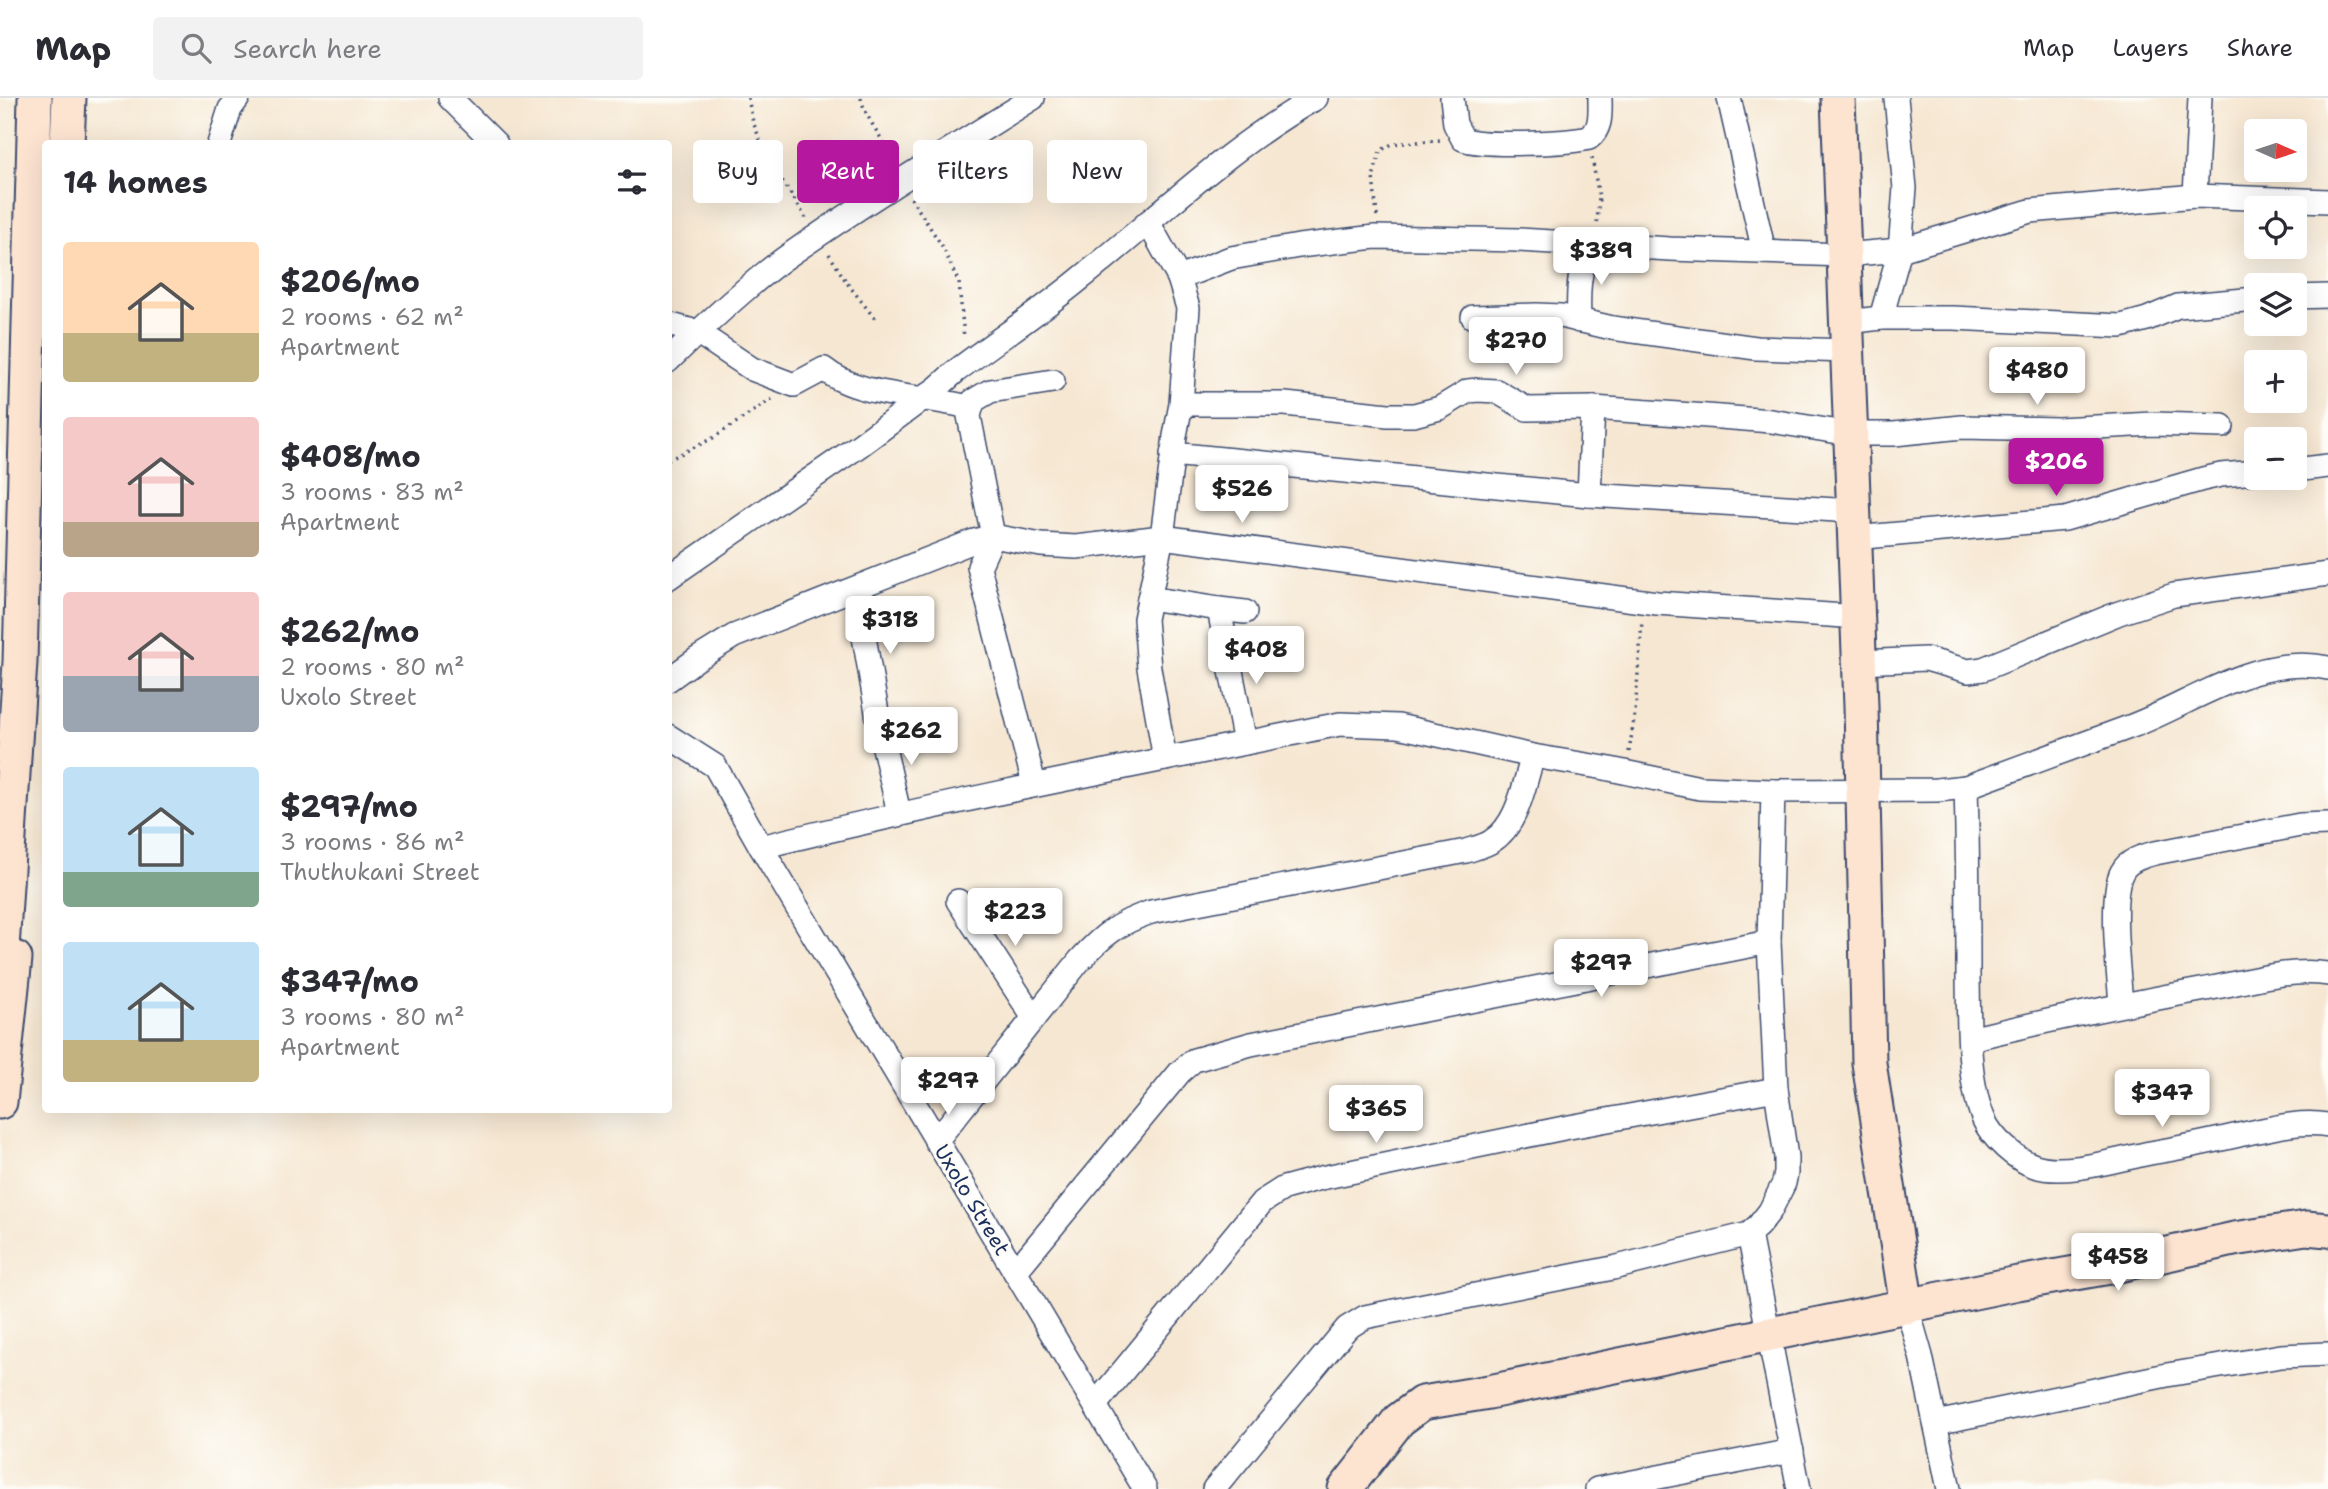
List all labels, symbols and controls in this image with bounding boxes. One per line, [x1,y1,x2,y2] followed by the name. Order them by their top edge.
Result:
[153,17,643,80] search box
[35,26,111,71] text: Map
[177,29,215,67] icon: search
[233,31,382,66] text: Search here
[2023,32,2074,64] text: Map
[2112,32,2189,64] text: Layers
[2227,32,2293,64] text: Share
[2244,119,2306,182] north arrow
[2244,119,2307,490] map controls
[693,140,783,203] chip: Buy
[797,140,899,203] chip: Rent
[913,140,1033,203] chip: Filters
[1047,140,1147,203] chip: New
[63,162,208,203] text: 14 homes
[613,163,651,201] icon: filters
[2244,196,2307,259] button: locate
[1560,228,1642,287] pin: $389
[1569,235,1633,265] text: $389
[280,261,420,302] text: $206/mo
[119,270,203,354] icon: home
[2244,273,2307,336] button: layers
[280,302,464,332] text: 2 rooms · 62 m²
[1475,317,1557,377] pin: $270
[1485,325,1547,355] text: $270
[280,332,400,362] text: Apartment
[1996,348,2078,407] pin: $480
[2244,350,2307,413] button: +
[2005,355,2069,385] text: $480
[2244,427,2307,490] button: −
[280,436,421,477] text: $408/mo
[2015,438,2097,498] pin: $206
[119,445,203,529] icon: home
[2024,446,2088,476] text: $206
[1201,466,1283,525] pin: $526
[1211,473,1273,503] text: $526
[280,477,464,507] text: 3 rooms · 83 m²
[280,507,400,537] text: Apartment
[849,596,931,656] pin: $318
[861,604,919,634] text: $318
[280,611,419,652] text: $262/mo
[119,620,203,704] icon: home
[1215,626,1297,686] pin: $408
[1224,634,1288,664] text: $408
[280,652,465,682] text: 2 rooms · 80 m²
[280,682,417,712] text: Uxolo Street
[870,708,952,767] pin: $262
[880,715,942,745] text: $262
[280,786,418,827] text: $297/mo
[119,795,203,879] icon: home
[280,827,465,857] text: 3 rooms · 86 m²
[280,857,480,887] text: Thuthukani Street
[974,888,1056,948] pin: $223
[984,896,1047,926] text: $223
[1560,940,1642,999] pin: $297
[1570,947,1632,977] text: $297
[280,961,419,1002] text: $347/mo
[119,970,203,1054] icon: home
[280,1002,465,1032] text: 3 rooms · 80 m²
[280,1032,400,1062] text: Apartment
[907,1058,989,1117] pin: $297
[917,1065,979,1095] text: $297
[2121,1070,2203,1129] pin: $347
[2131,1077,2193,1107] text: $347
[1335,1086,1417,1145] pin: $365
[1345,1093,1407,1123] text: $365
[928,1139,1016,1261] street label: Uxolo Street
[2077,1234,2159,1293] pin: $458
[2087,1241,2149,1271] text: $458

